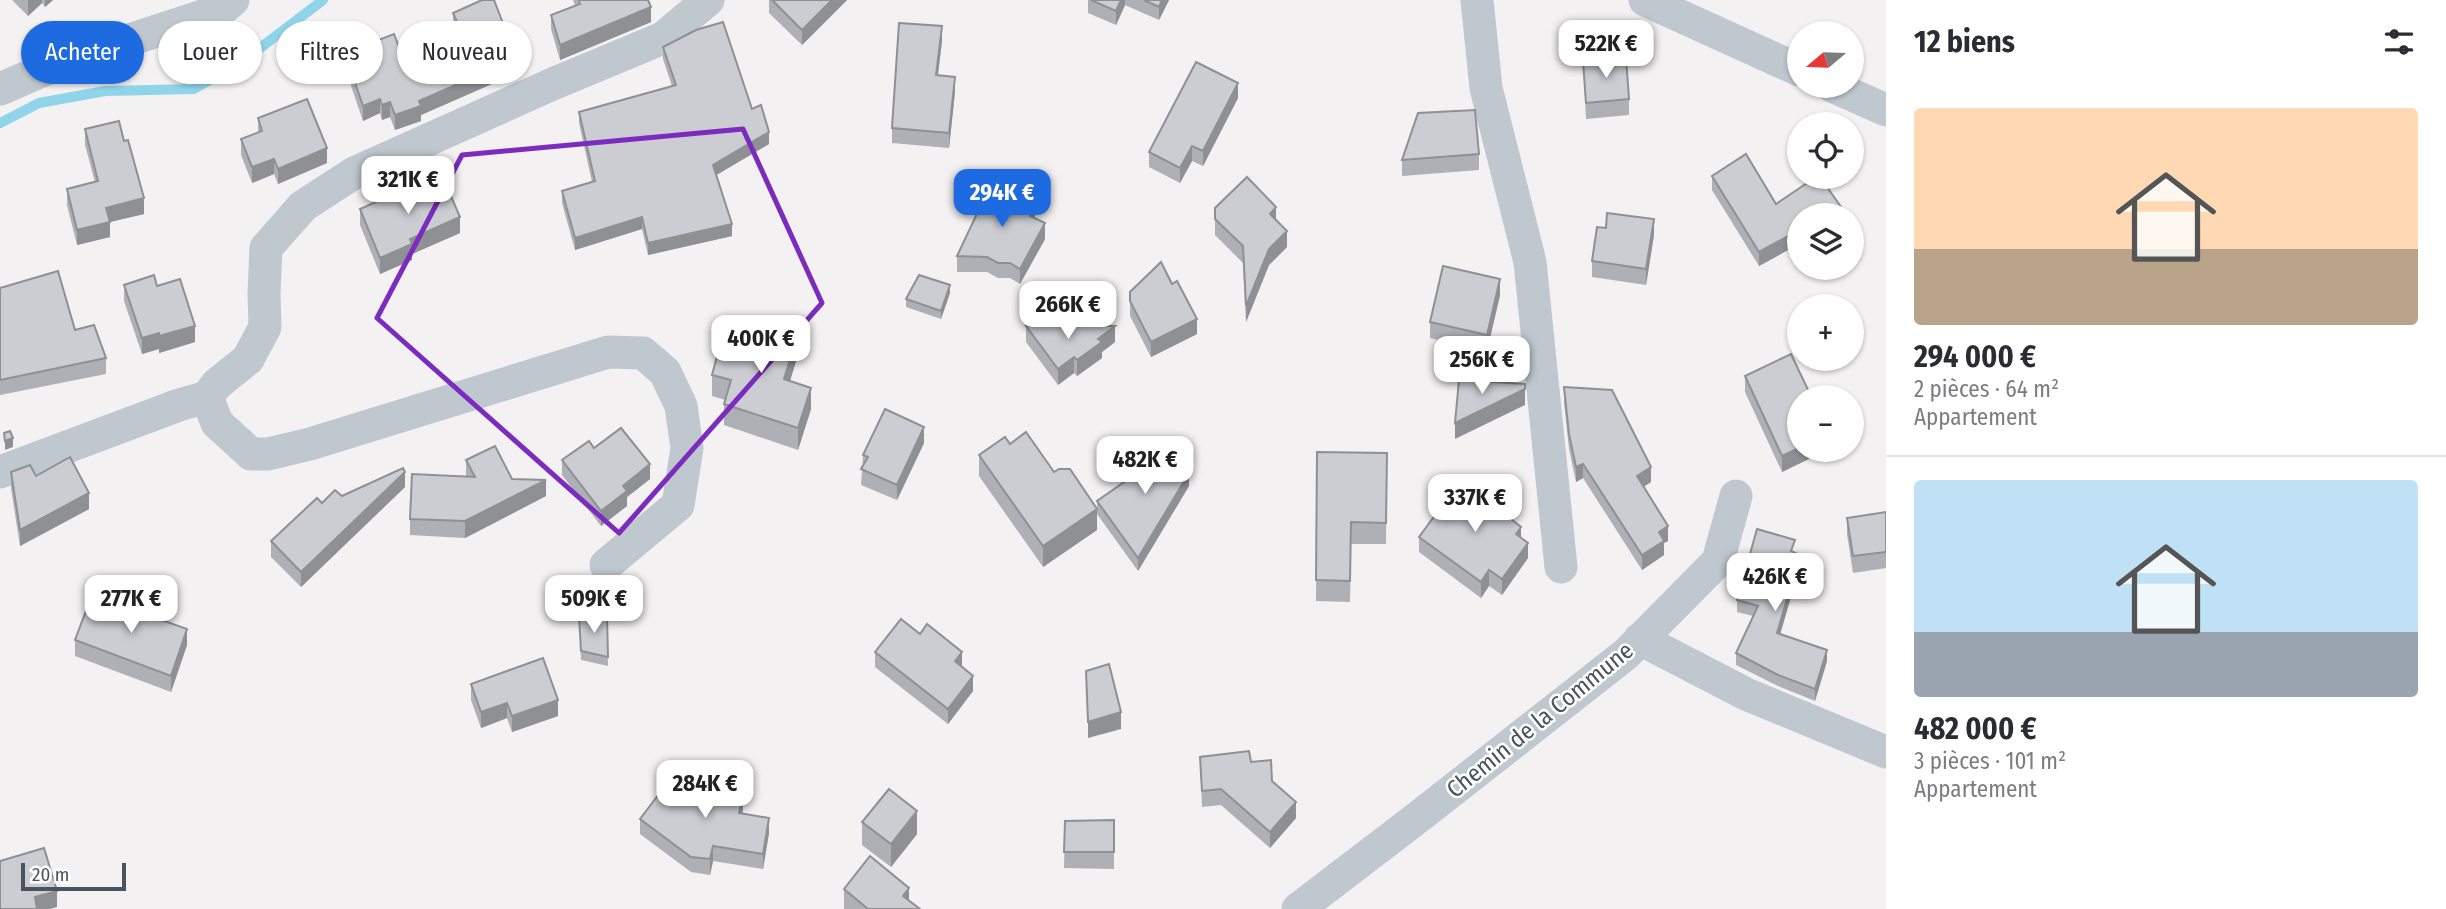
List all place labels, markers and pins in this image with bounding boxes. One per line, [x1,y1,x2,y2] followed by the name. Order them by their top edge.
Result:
[1549,20,1663,80] pin: 522K €
[351,156,465,216] pin: 321K €
[945,170,1059,229] pin: 294K €
[1011,282,1125,341] pin: 266K €
[704,316,818,375] pin: 400K €
[1425,336,1539,396] pin: 256K €
[1088,436,1202,496] pin: 482K €
[1418,475,1532,534] pin: 337K €
[1718,554,1832,613] pin: 426K €
[74,576,188,635] pin: 277K €
[537,576,651,635] pin: 509K €
[648,760,762,820] pin: 284K €

